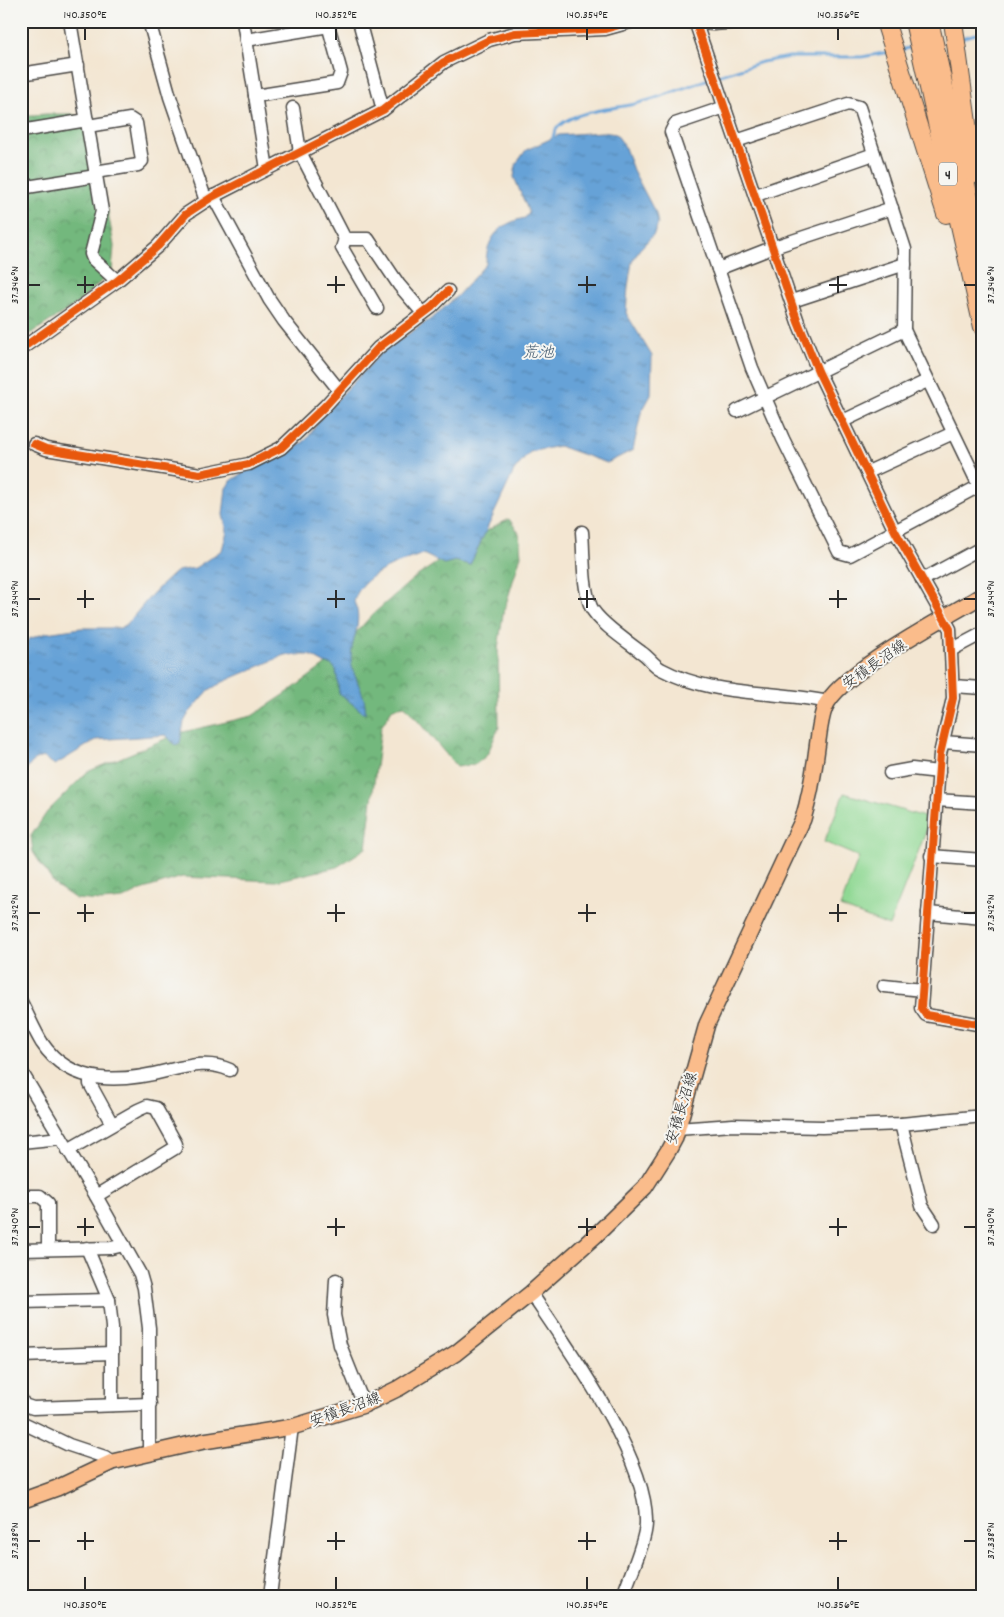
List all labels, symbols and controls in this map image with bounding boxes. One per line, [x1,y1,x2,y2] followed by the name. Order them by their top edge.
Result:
[64,7,107,24] text: 140.350°E
[315,7,357,24] text: 140.352°E
[566,7,608,24] text: 140.354°E
[817,7,860,24] text: 140.356°E
[939,162,957,185] road number: 4
[7,266,24,304] text: 37.346°N
[983,266,1000,304] text: 37.346°N
[522,342,555,365] water label: 荒池
[7,580,24,617] text: 37.344°N
[983,580,1000,617] text: 37.344°N
[838,635,912,696] street label: 安積長沼線
[7,894,24,932] text: 37.342°N
[983,894,1000,932] text: 37.342°N
[661,1069,704,1148] street label: 安積長沼線
[7,1208,24,1246] text: 37.340°N
[983,1208,1000,1246] text: 37.340°N
[307,1388,385,1434] street label: 安積長沼線
[7,1522,24,1560] text: 37.338°N
[983,1522,1000,1560] text: 37.338°N
[64,1597,107,1614] text: 140.350°E
[315,1597,357,1614] text: 140.352°E
[566,1597,608,1614] text: 140.354°E
[817,1597,860,1614] text: 140.356°E

